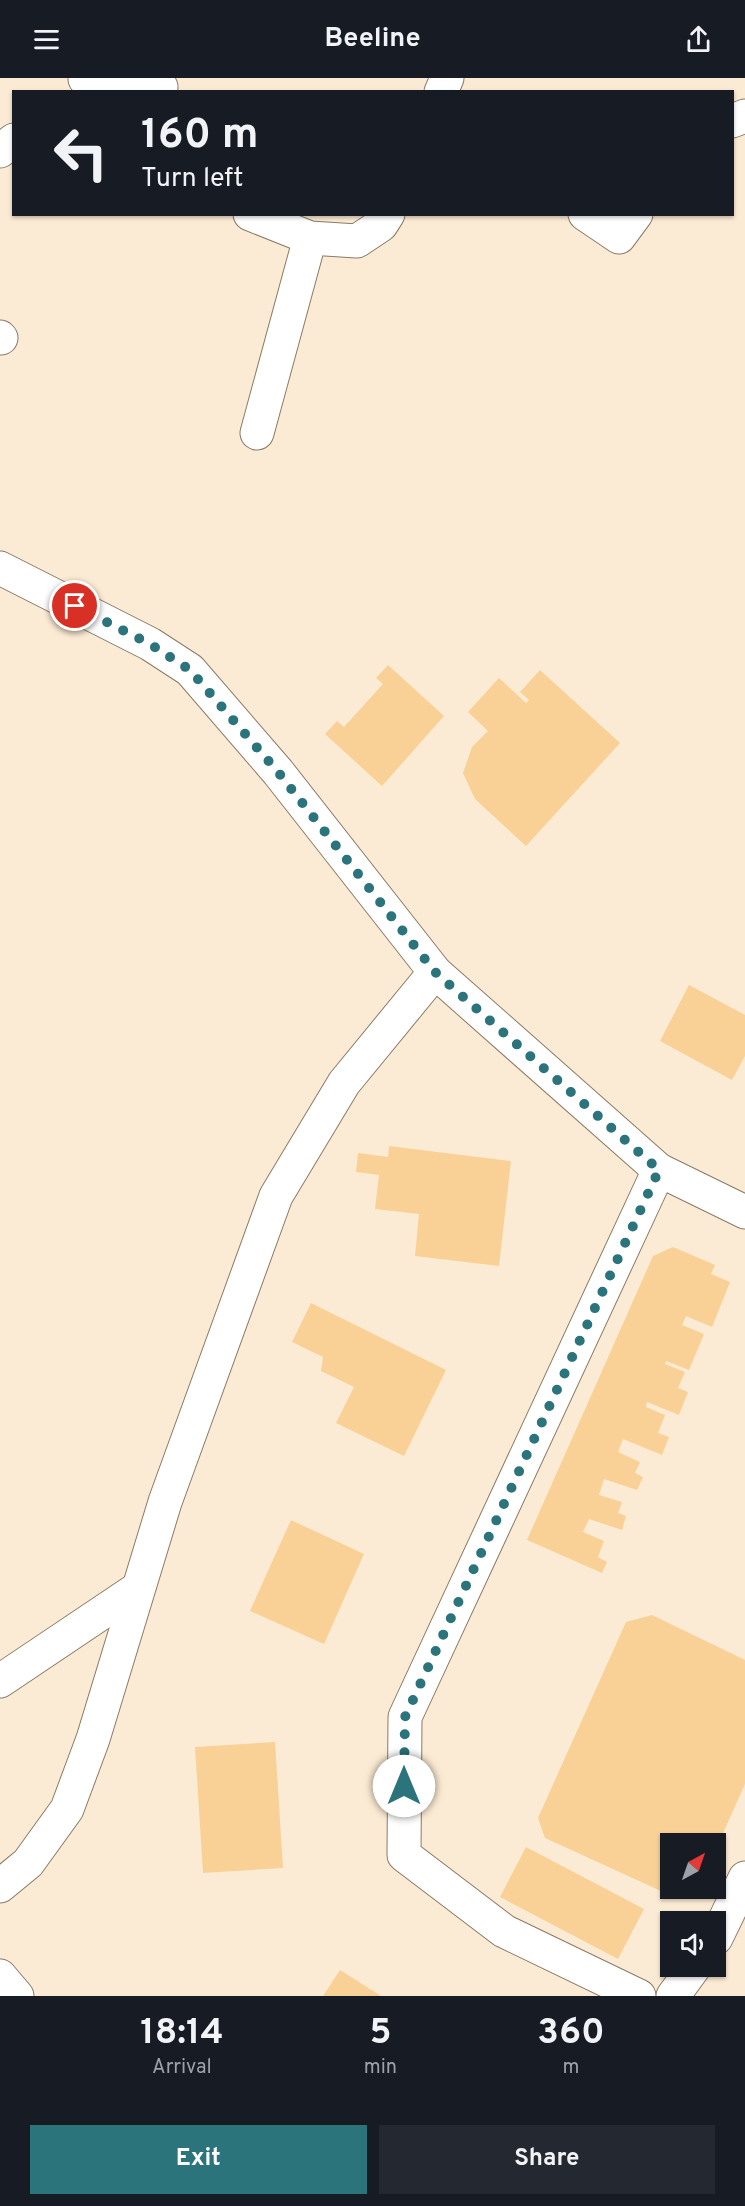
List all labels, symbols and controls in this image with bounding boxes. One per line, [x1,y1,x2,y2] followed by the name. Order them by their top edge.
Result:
[324,22,421,56] text: Beeline
[30,23,63,56] icon: menu
[682,23,715,56] icon: share
[141,110,259,163] text: 160 m
[42,114,120,192] icon: left
[141,162,243,196] text: Turn left
[49,580,100,631] pin
[58,589,91,622] icon: arrive
[372,1754,436,1818] position arrow
[660,1833,726,1899] north arrow
[660,1833,726,1977] map controls
[660,1911,726,1977] button: sound
[140,2011,224,2057] text: 18:14
[369,2011,391,2057] text: 5
[537,2011,605,2057] text: 360
[152,2055,212,2081] text: Arrival
[364,2055,397,2081] text: min
[563,2055,580,2081] text: m
[30,2125,367,2194] button: Exit
[379,2125,715,2194] button: Share

